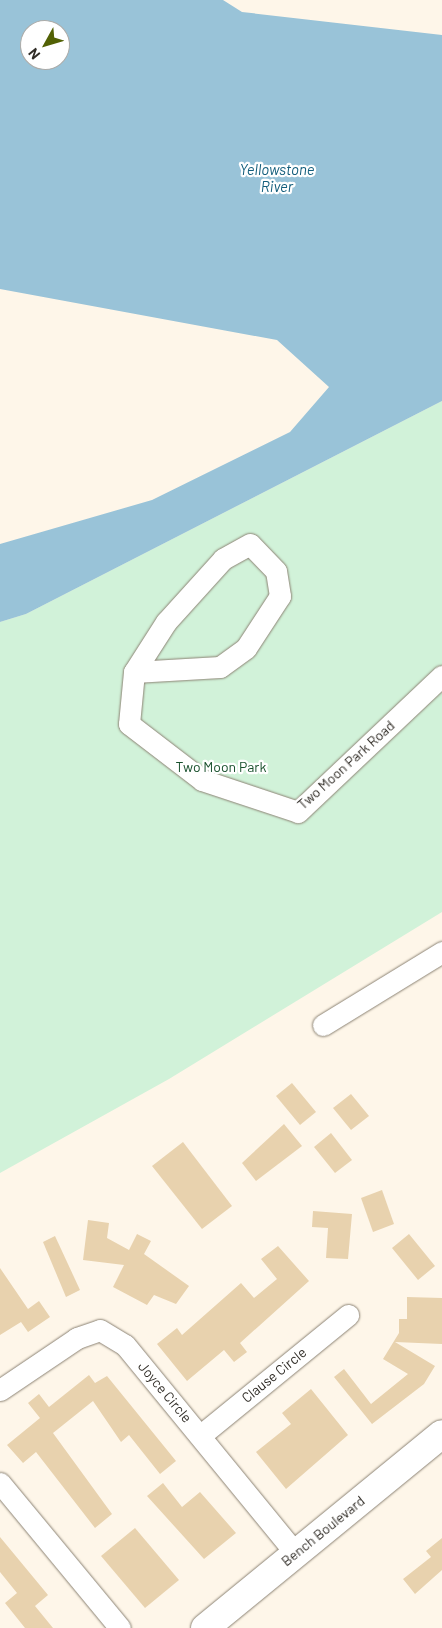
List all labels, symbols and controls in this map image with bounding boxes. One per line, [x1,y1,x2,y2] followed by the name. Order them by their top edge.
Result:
[20,20,70,70] north arrow
[24,45,43,63] text: N
[240,160,314,195] water label: Yellowstone River
[294,717,398,813] street label: Two Moon Park Road
[176,759,266,775] park label: Two Moon Park
[238,1344,310,1406] street label: Clause Circle
[135,1358,195,1426] street label: Joyce Circle
[278,1492,368,1570] street label: Bench Boulevard

